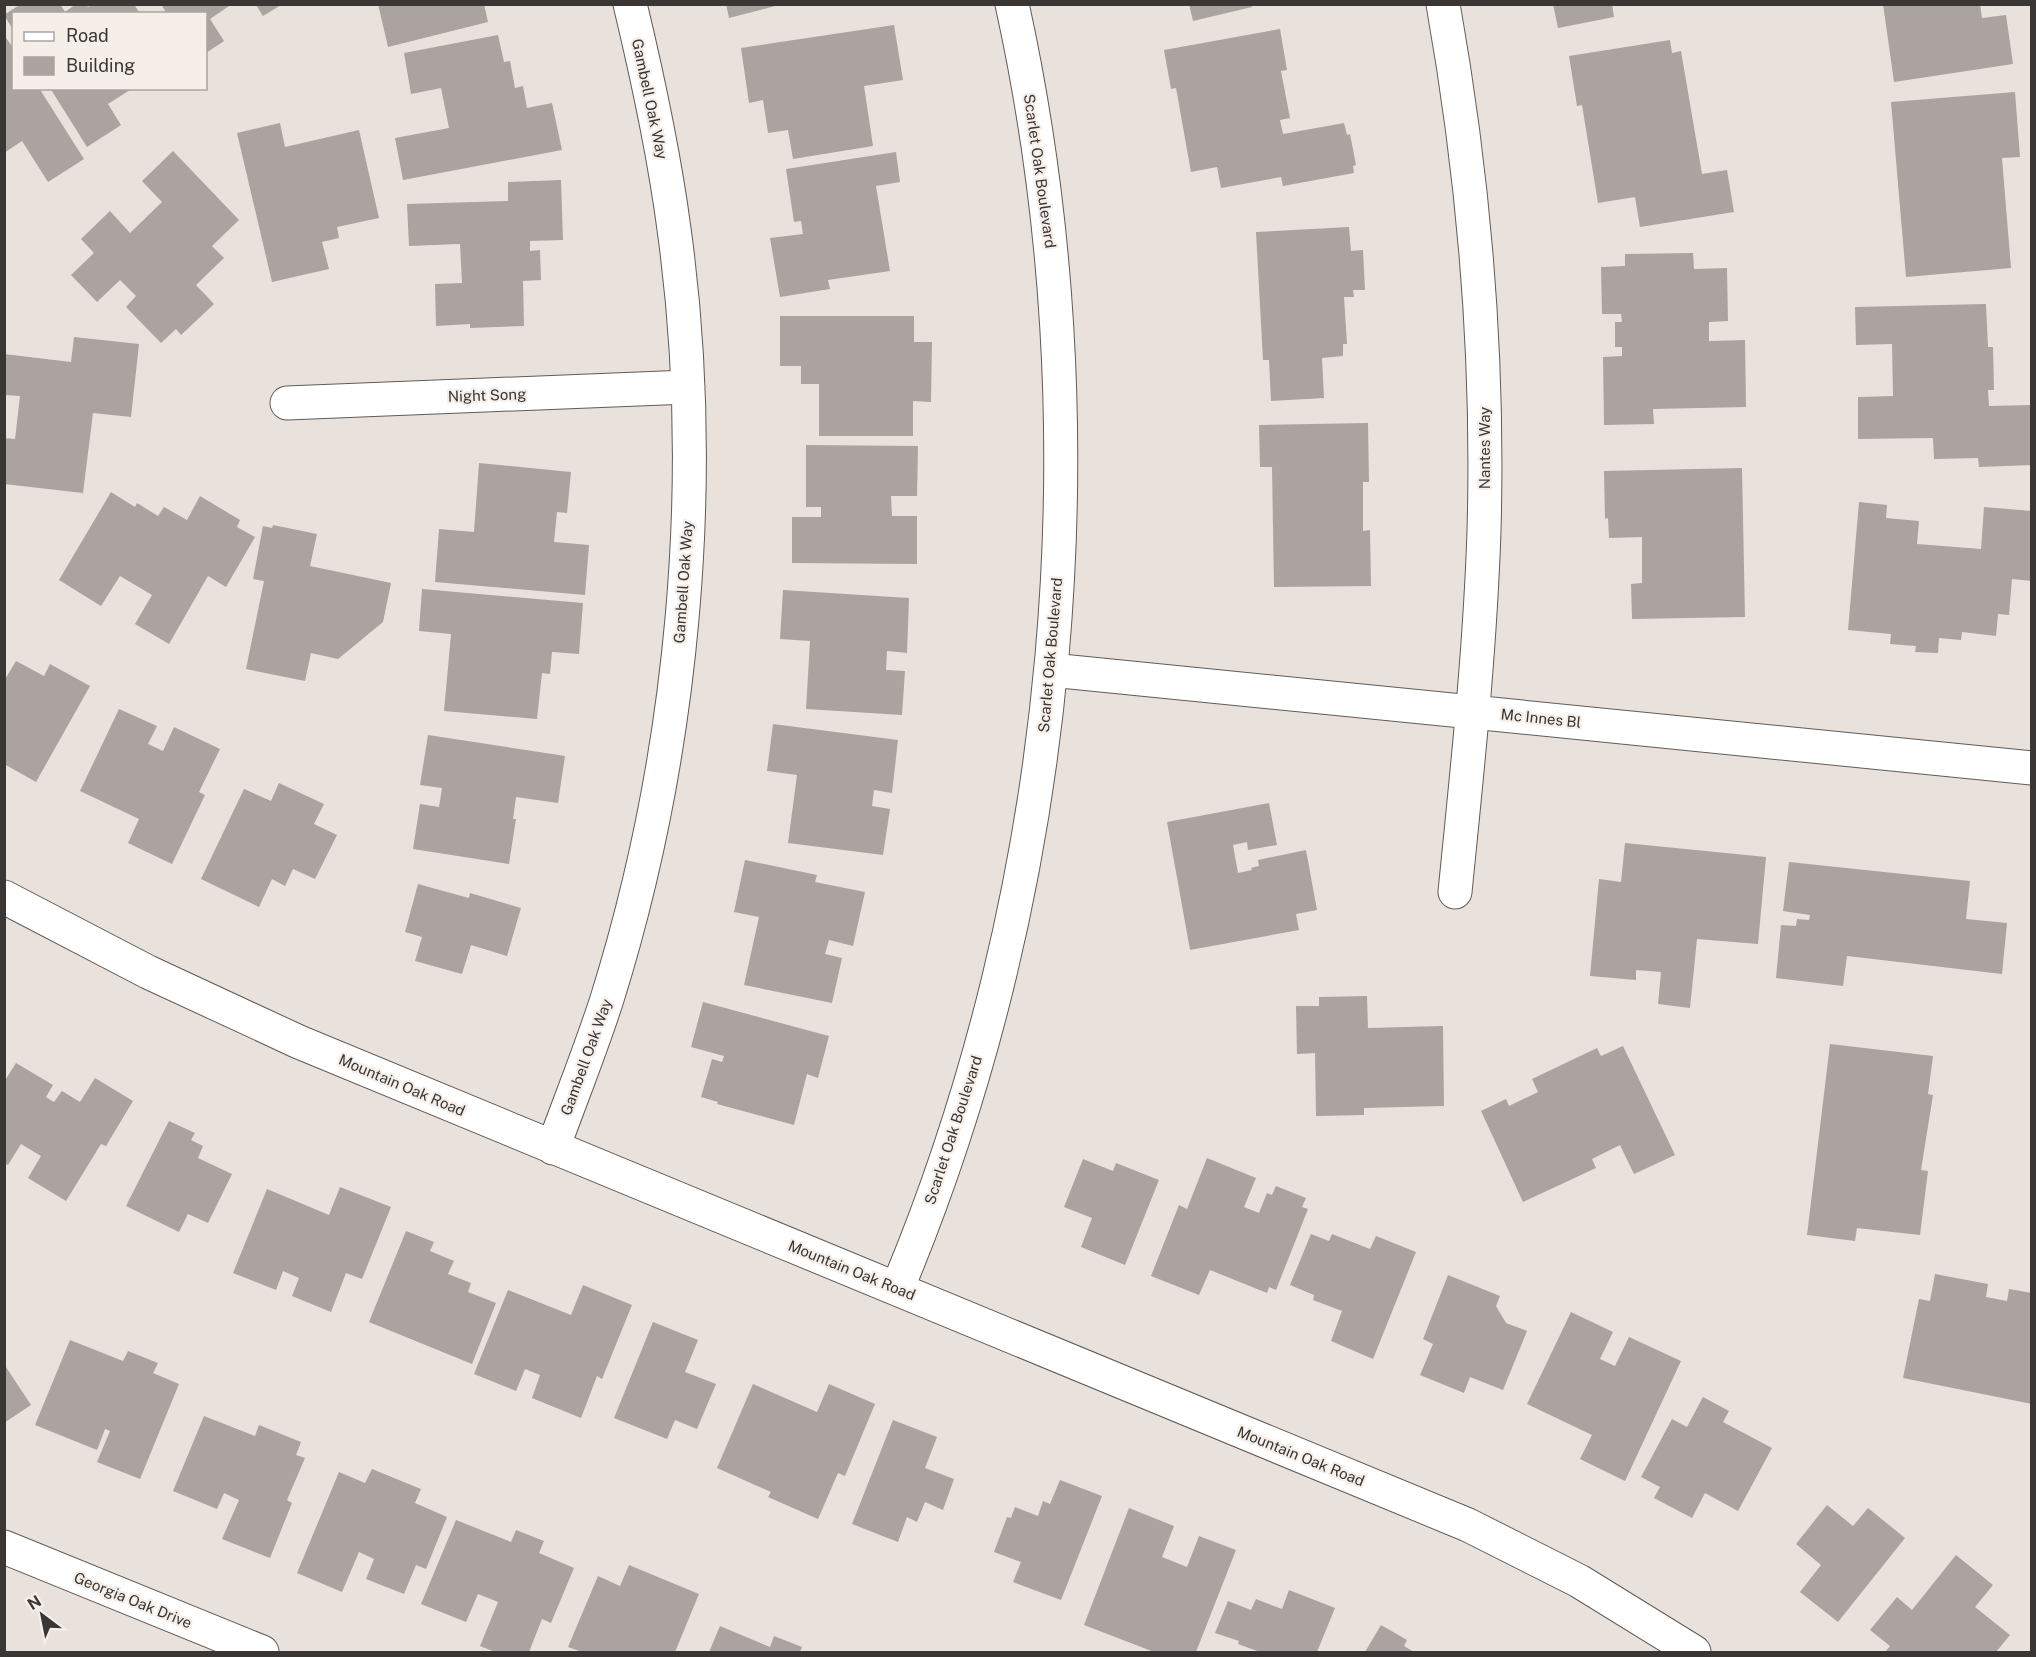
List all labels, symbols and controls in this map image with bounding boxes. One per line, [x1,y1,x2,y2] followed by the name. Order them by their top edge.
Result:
[12,12,207,90] legend
[66,25,109,46] text: Road
[629,37,671,161] street label: Gambell Oak Way
[66,55,135,76] text: Building
[1021,93,1059,249] street label: Scarlet Oak Boulevard
[447,385,527,405] street label: Night Song
[1476,407,1493,489] street label: Nantes Way
[670,520,696,644] street label: Gambell Oak Way
[1035,577,1065,733] street label: Scarlet Oak Boulevard
[1500,705,1582,731] street label: Mc Innes Bl
[557,996,615,1118] street label: Gambell Oak Way
[336,1051,468,1119] street label: Mountain Oak Road
[921,1053,985,1207] street label: Scarlet Oak Boulevard
[786,1237,918,1303] street label: Mountain Oak Road
[1235,1423,1367,1489] street label: Mountain Oak Road
[72,1569,194,1631] street label: Georgia Oak Drive
[12,1585,72,1645] north arrow
[24,1591,45,1614] text: N

